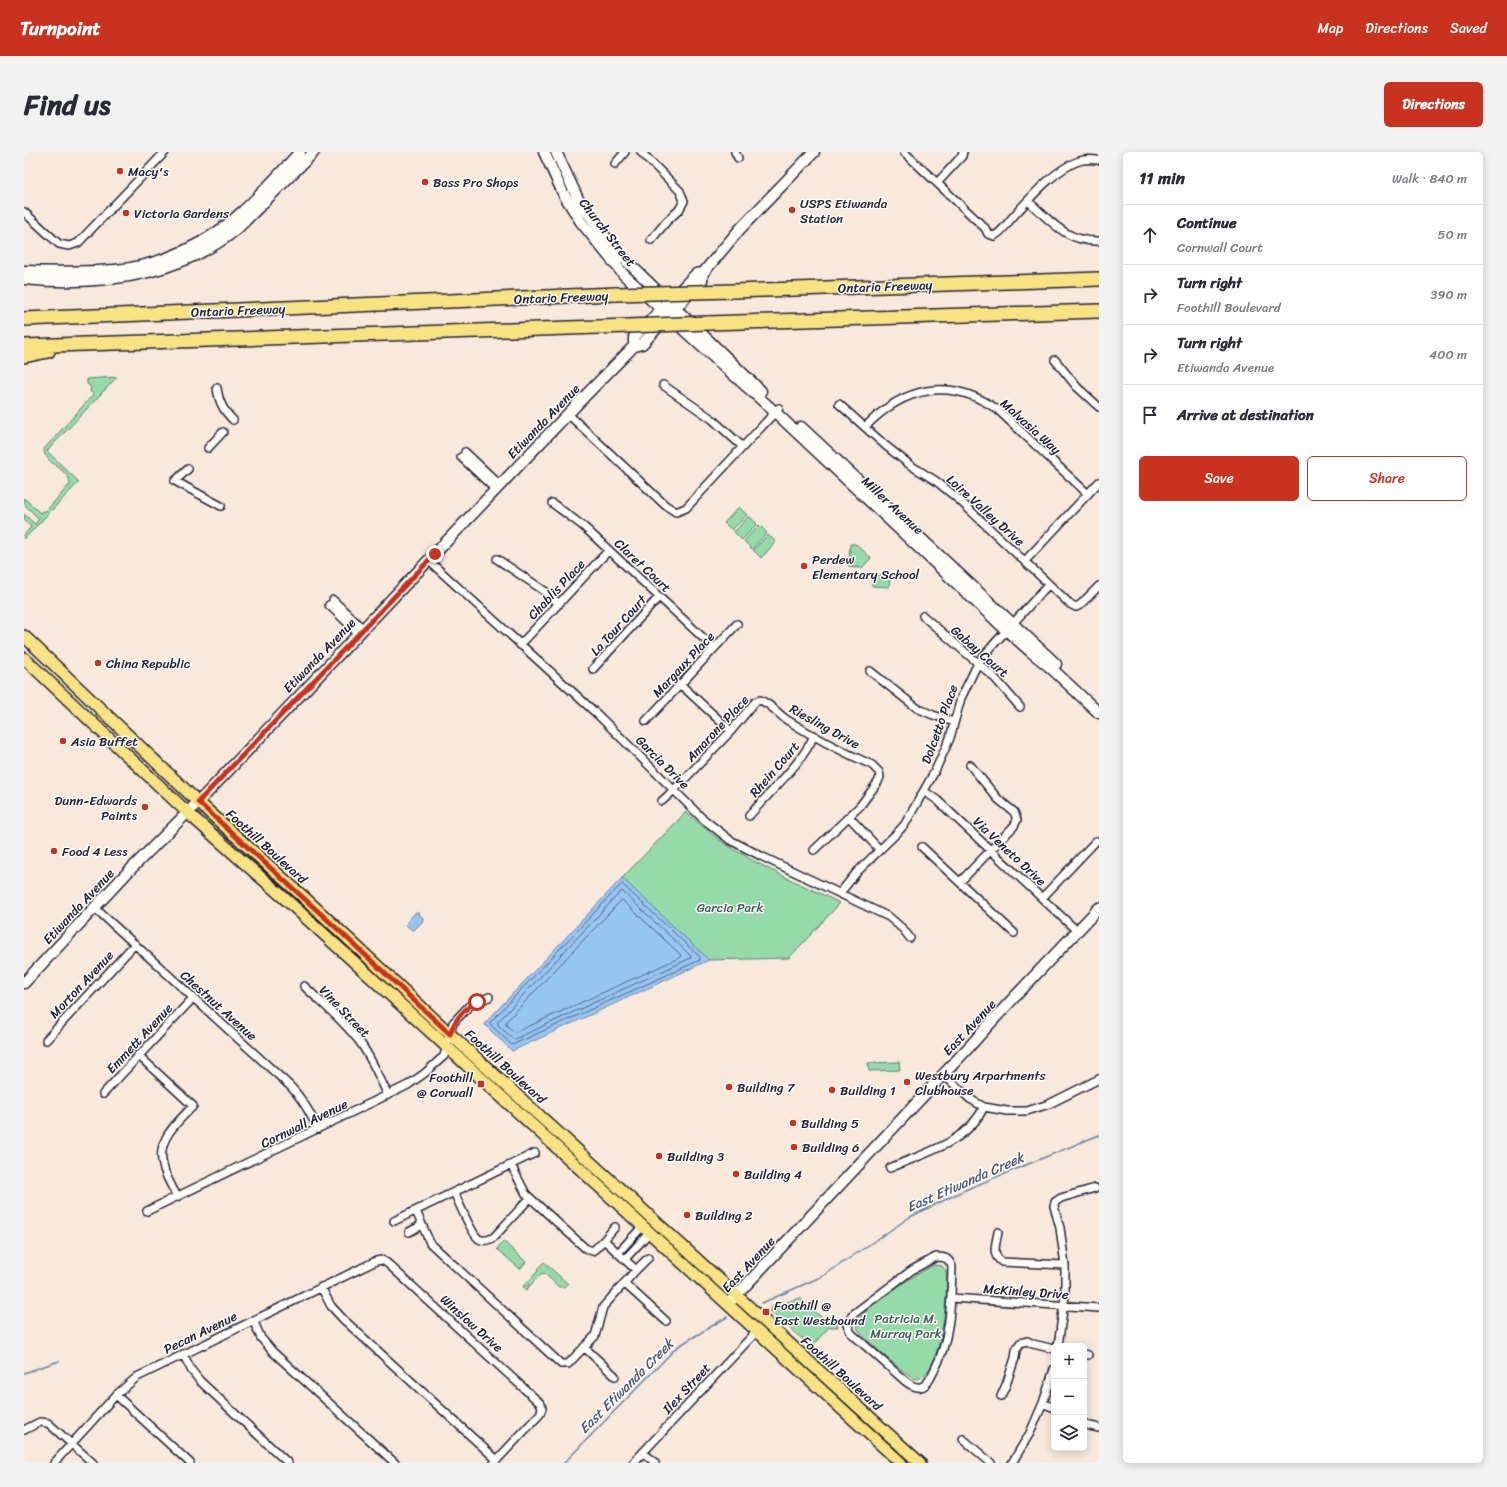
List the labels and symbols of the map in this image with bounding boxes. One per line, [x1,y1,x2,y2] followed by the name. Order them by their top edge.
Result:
[128,160,169,183] place label: Macy's
[115,166,125,176] marker: Macy's
[433,171,519,194] place label: Bass Pro Shops
[420,177,430,187] marker: Bass Pro Shops
[800,192,888,230] place label: USPS Etiwanda Station
[573,193,642,272] street label: Church Street
[134,202,230,225] place label: Victoria Gardens
[787,205,797,215] marker: USPS Etiwanda Station
[121,208,131,218] marker: Victoria Gardens
[837,273,933,300] street label: Ontario Freeway
[513,284,609,311] street label: Ontario Freeway
[190,297,286,324] street label: Ontario Freeway
[501,378,585,464] street label: Etiwanda Avenue
[995,393,1067,460] street label: Malvasia Way
[941,469,1030,552] street label: Loire Valley Drive
[856,470,929,541] street label: Miller Avenue
[609,533,677,598] street label: Claret Court
[426,545,444,563] route end
[812,548,920,586] place label: Perdew Elementary School
[522,553,591,625] street label: Chablis Place
[799,561,809,571] marker: Perdew Elementary School
[584,589,653,661] street label: La Tour Court
[277,612,361,698] street label: Etiwanda Avenue
[945,619,1014,684] street label: Gabay Court
[646,626,721,703] street label: Margaux Place
[106,652,191,675] place label: China Republic
[93,658,103,668] marker: China Republic
[914,681,965,767] street label: Dolcetto Place
[679,689,755,768] street label: Amarone Place
[785,698,865,756] street label: Riesling Drive
[70,730,138,753] place label: Asia Buffet
[630,730,696,795] street label: Garcia Drive
[58,736,68,746] marker: Asia Buffet
[743,736,806,802] street label: Rhein Court
[54,789,138,827] place label: Dunn-Edwards Paints
[140,802,150,812] marker: Dunn-Edwards Paints
[220,803,314,890] street label: Foothill Boulevard
[967,811,1052,892] street label: Via Veneto Drive
[62,840,128,863] place label: Food 4 Less
[49,846,59,856] marker: Food 4 Less
[37,863,120,950] street label: Etiwanda Avenue
[697,896,763,919] park label: Garcia Park
[43,945,120,1024] street label: Morton Avenue
[175,964,263,1047] street label: Chestnut Avenue
[313,980,376,1043] street label: Vine Street
[468,993,486,1011] route start
[937,993,1002,1061] street label: East Avenue
[100,997,179,1079] street label: Emmett Avenue
[459,1023,553,1110] street label: Foothill Boulevard
[915,1064,1046,1102] place label: Westbury Arpartments Clubhouse
[417,1066,473,1104] place label: Foothill @ Corwall
[737,1076,796,1099] place label: Building 7
[902,1077,912,1087] marker: Westbury Arpartments Clubhouse
[476,1079,486,1089] marker: Foothill @ Corwall
[840,1079,896,1102] place label: Building 1
[724,1082,734,1092] marker: Building 7
[827,1085,837,1095] marker: Building 1
[257,1092,352,1155] street label: Cornwall Avenue
[801,1112,859,1135] place label: Building 5
[788,1118,798,1128] marker: Building 5
[802,1136,859,1159] place label: Building 6
[789,1142,799,1152] marker: Building 6
[667,1145,724,1168] place label: Building 3
[902,1145,1029,1220] water label: East Etiwanda Creek
[654,1151,664,1161] marker: Building 3
[744,1163,802,1186] place label: Building 4
[731,1169,741,1179] marker: Building 4
[695,1204,753,1227] place label: Building 2
[682,1210,692,1220] marker: Building 2
[716,1230,781,1298] street label: East Avenue
[983,1277,1070,1306] street label: McKinley Drive
[435,1288,509,1358] street label: Winslow Drive
[774,1294,866,1332] place label: Foothill @ East Westbound
[159,1305,241,1360] street label: Pecan Avenue
[761,1307,771,1317] marker: Foothill @ East Westbound
[870,1307,942,1345] park label: Patricia M. Murray Park
[795,1330,889,1417] street label: Foothill Boulevard
[573,1332,681,1440] water label: East Etiwanda Creek
[656,1357,716,1420] street label: Ilex Street

